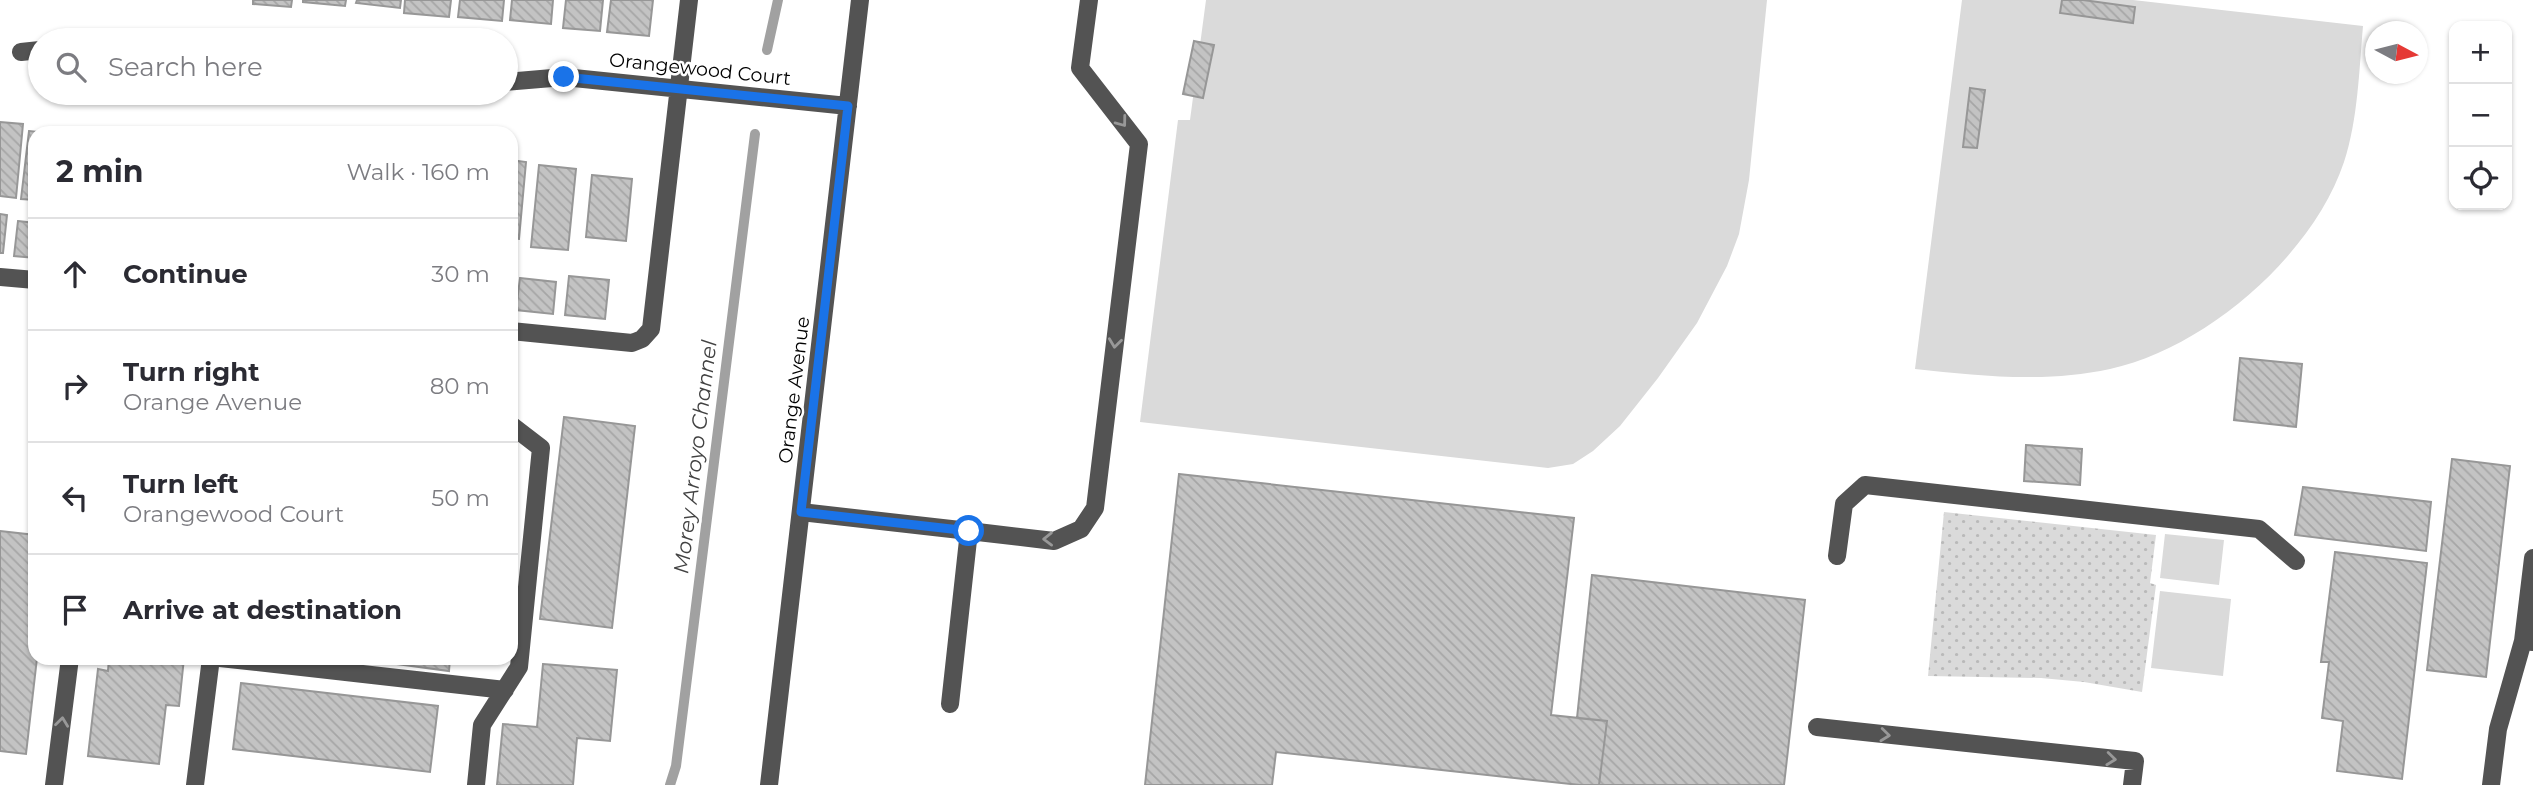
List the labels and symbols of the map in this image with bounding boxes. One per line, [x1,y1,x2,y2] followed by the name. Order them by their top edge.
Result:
[2365,21,2428,84] north arrow
[608,48,792,90] street label: Orangewood Court
[548,61,579,92] route end
[1113,114,1126,127] one-way arrow
[774,315,814,465] street label: Orange Avenue
[1107,337,1122,348] one-way arrow
[668,338,722,575] water label: Morey Arroyo Channel
[953,515,984,546] route start
[1042,531,1053,547] one-way arrow
[55,716,70,727] one-way arrow
[1879,727,1891,742] one-way arrow
[2106,751,2117,766] one-way arrow

